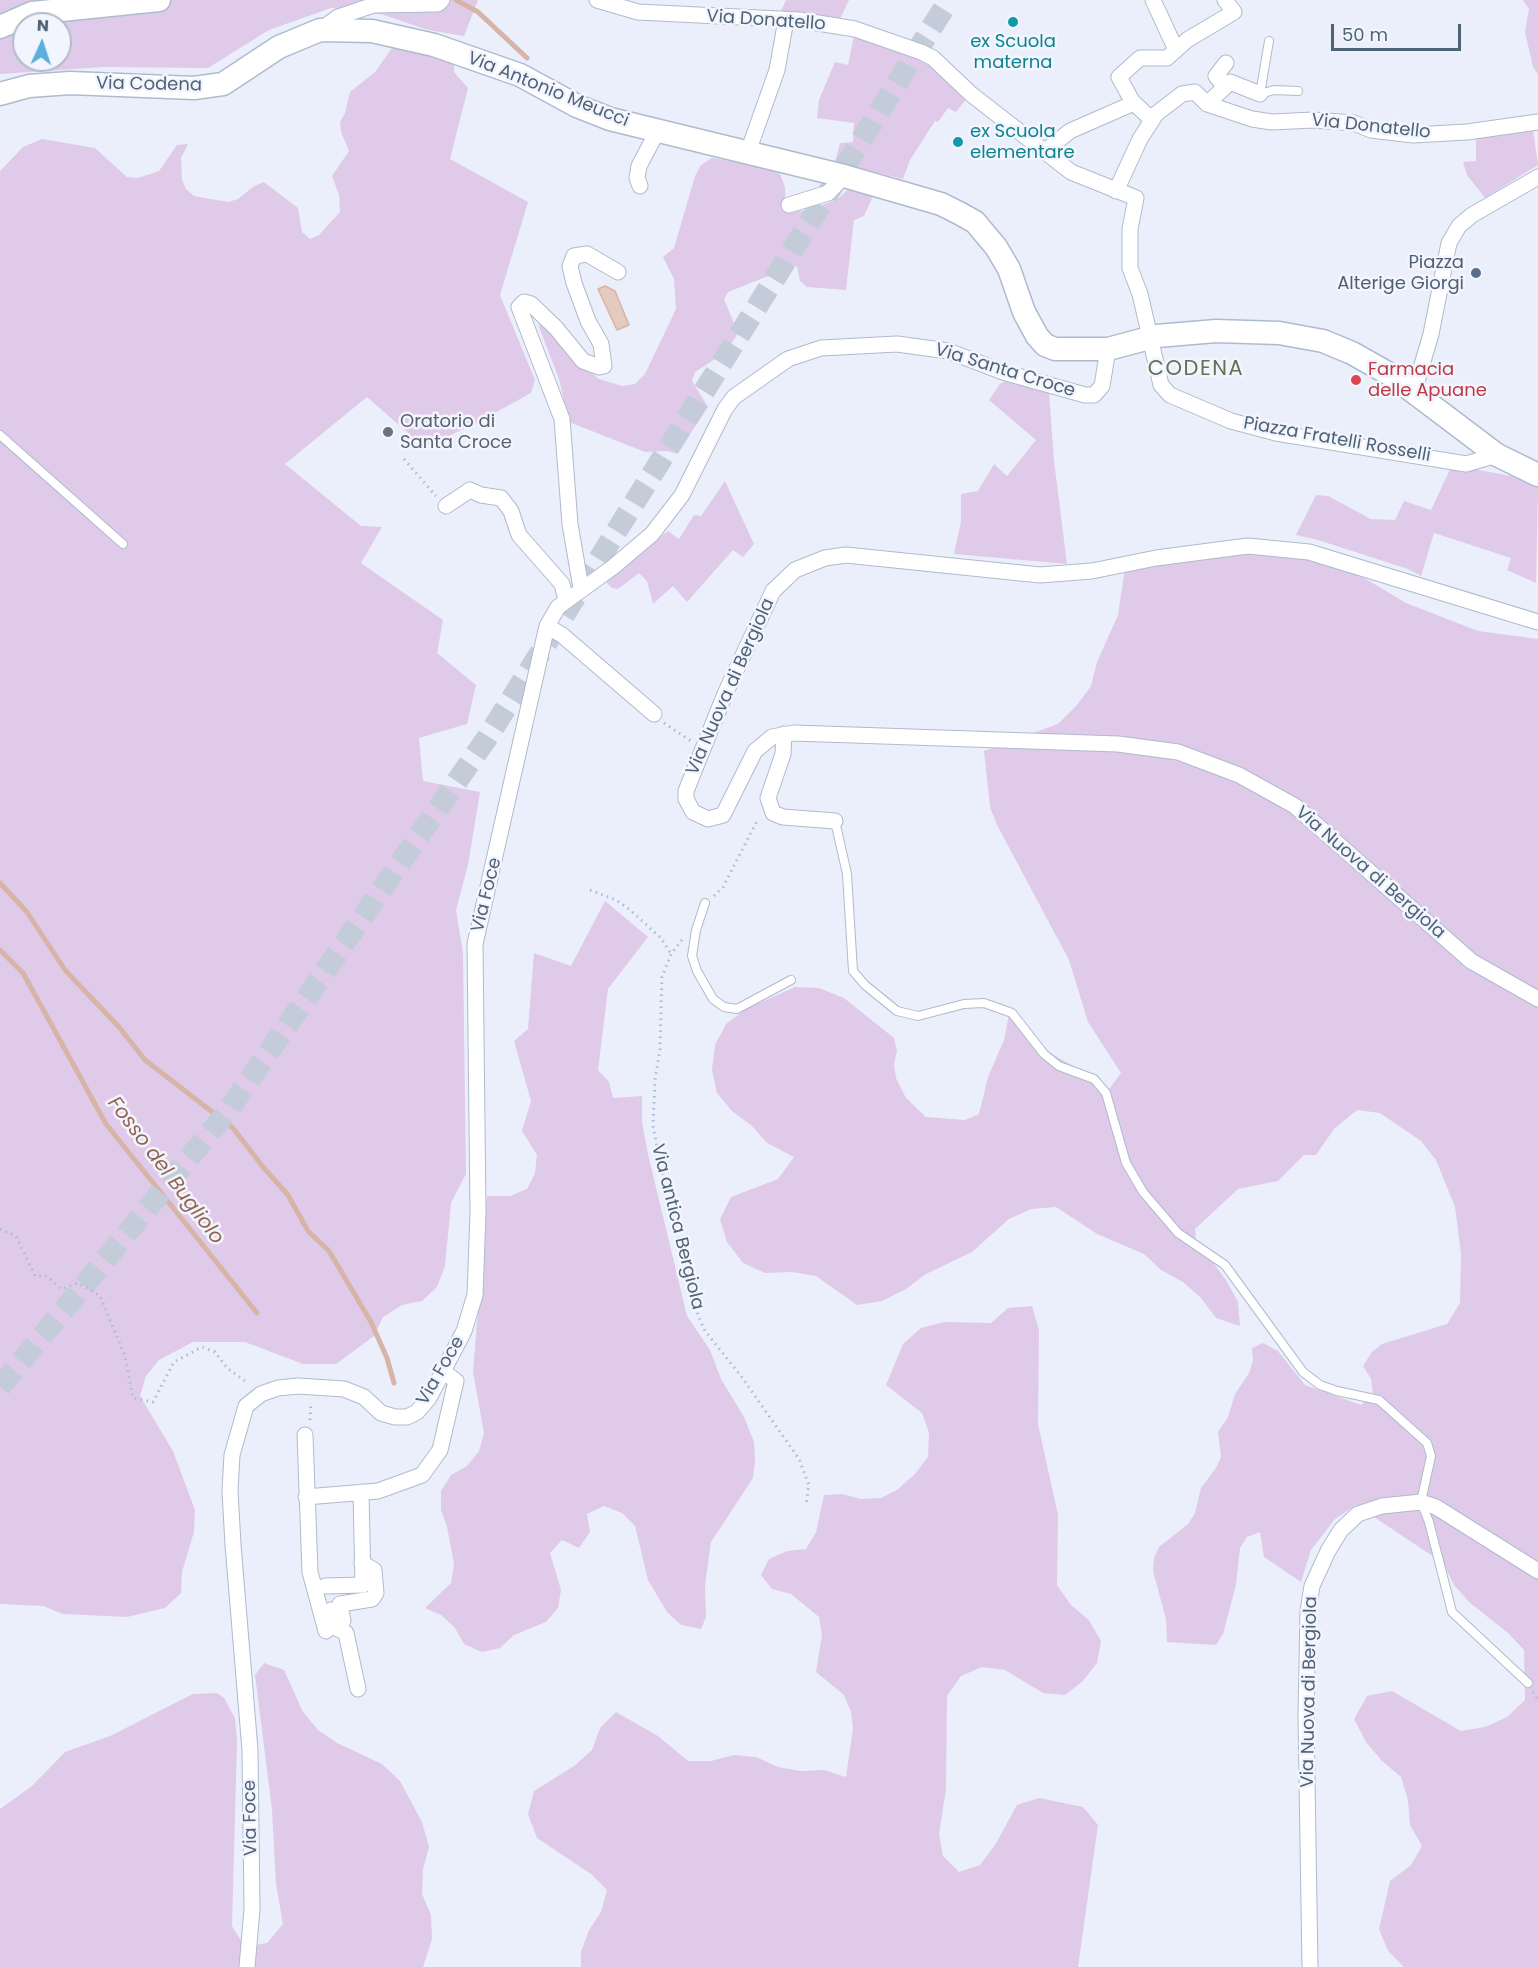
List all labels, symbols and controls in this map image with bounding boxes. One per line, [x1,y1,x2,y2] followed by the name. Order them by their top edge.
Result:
[706,6,826,36] street label: Via Donatello
[12,12,72,72] north arrow
[1334,12,1464,50] scale bar
[36,14,49,37] text: N
[1006,15,1020,29] marker: ex Scuola materna
[1342,22,1388,47] text: 50 m
[970,31,1056,74] place label: ex Scuola materna
[464,48,632,132] street label: Via Antonio Meucci
[96,73,202,97] street label: Via Codena
[1310,110,1432,144] street label: Via Donatello
[970,121,1075,164] place label: ex Scuola elementare
[951,135,965,149] marker: ex Scuola elementare
[1337,252,1464,294] place label: Piazza Alterige Giorgi
[1469,266,1483,280] marker: Piazza Alterige Giorgi
[932,339,1078,403] street label: Via Santa Croce
[1148,357,1244,383] district label: CODENA
[1368,359,1487,401] place label: Farmacia delle Apuane
[1349,373,1363,387] marker: Farmacia delle Apuane
[400,411,512,454] place label: Oratorio di Santa Croce
[1242,413,1432,467] street label: Piazza Fratelli Rosselli
[381,425,395,439] marker: Oratorio di Santa Croce
[682,595,780,779] street label: Via Nuova di Bergiola
[1291,802,1449,944] street label: Via Nuova di Bergiola
[467,855,507,935] street label: Via Foce
[102,1093,228,1249] water label: Fosso del Bugliolo
[646,1142,708,1312] street label: Via antica Bergiola
[413,1333,469,1409] street label: Via Foce
[1298,1596,1322,1788] street label: Via Nuova di Bergiola
[240,1780,262,1856] street label: Via Foce

